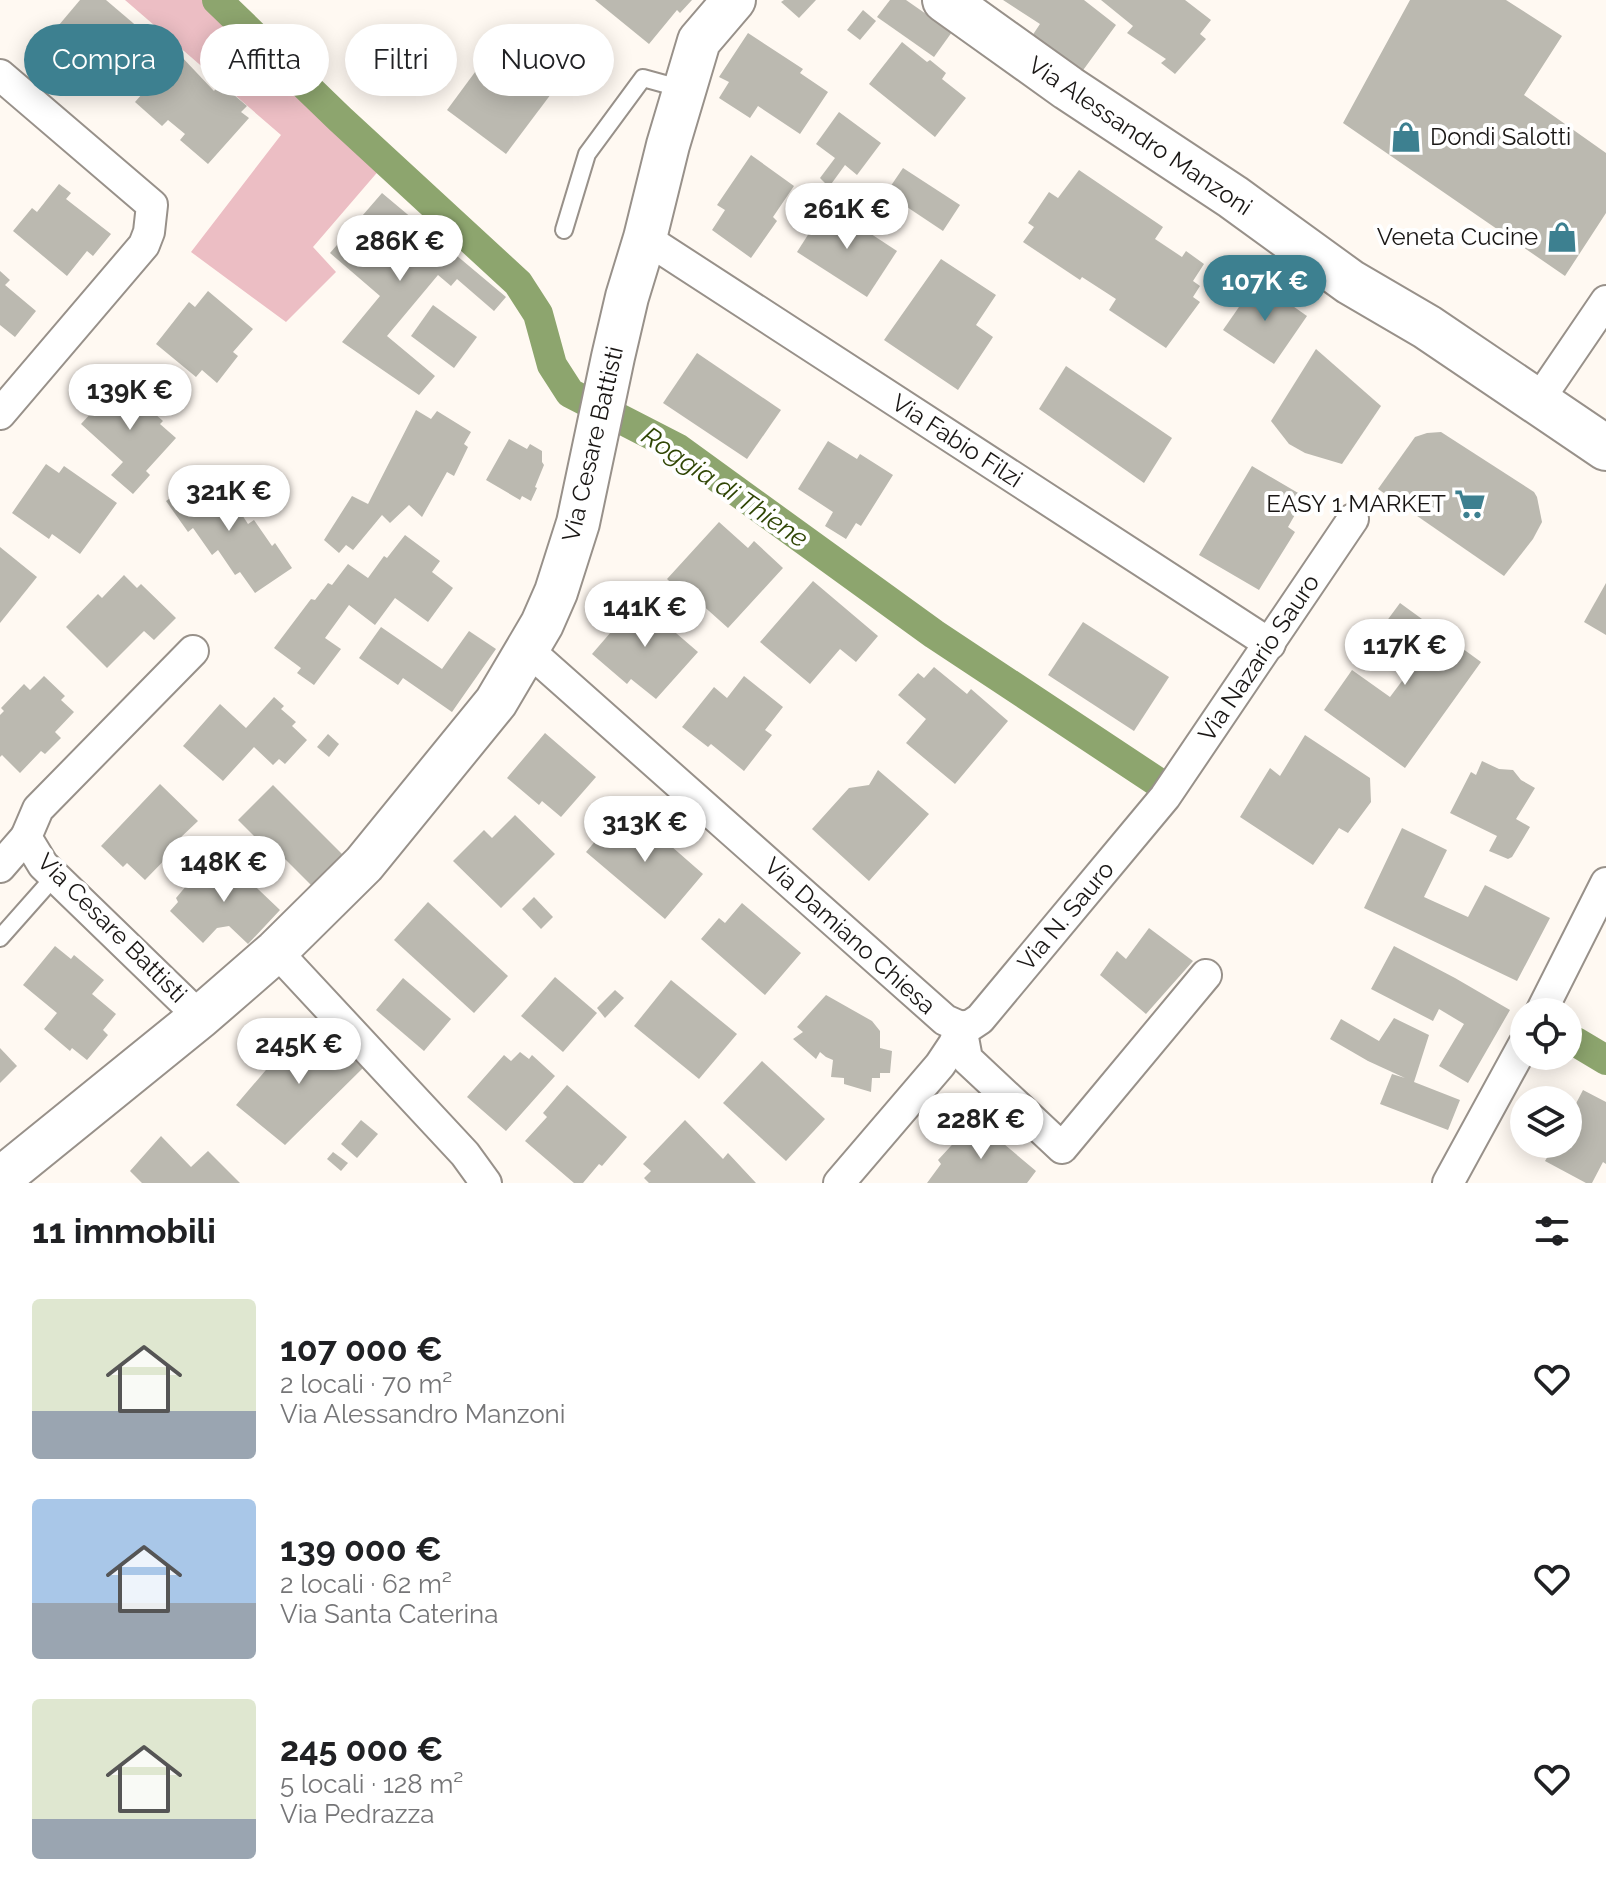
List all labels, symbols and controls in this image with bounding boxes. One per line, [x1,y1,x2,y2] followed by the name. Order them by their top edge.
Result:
[24,24,184,96] chip: Compra
[200,24,329,96] chip: Affitta
[345,24,457,96] chip: Filtri
[473,24,614,96] chip: Nuovo
[1023,50,1258,221] street label: Via Alessandro Manzoni
[1389,120,1423,154] shop icon: Dondi Salotti
[1430,122,1571,151] place label: Dondi Salotti
[782,183,912,251] pin: 261K €
[803,194,891,224] text: 261K €
[335,215,465,283] pin: 286K €
[1545,220,1579,254] shop icon: Veneta Cucine
[1377,222,1538,251] place label: Veneta Cucine
[355,226,445,256] text: 286K €
[1200,255,1330,323] pin: 107K €
[1221,266,1309,296] text: 107K €
[556,344,629,544] street label: Via Cesare Battisti
[65,364,195,432] pin: 139K €
[87,375,173,405] text: 139K €
[887,388,1028,494] street label: Via Fabio Filzi
[636,420,814,554] water label: Roggia di Thiene
[164,465,294,533] pin: 321K €
[186,476,272,506] text: 321K €
[1453,487,1487,521] supermarket icon: EASY 1 MARKET
[1266,489,1446,518] place label: EASY 1 MARKET
[1192,569,1325,747] street label: Via Nazario Sauro
[580,581,710,649] pin: 141K €
[603,592,687,622] text: 141K €
[1340,619,1470,687] pin: 117K €
[1363,630,1447,660] text: 117K €
[580,796,710,864] pin: 313K €
[602,807,688,837] text: 313K €
[159,836,289,904] pin: 148K €
[32,847,193,1008] street label: Via Cesare Battisti
[180,847,268,877] text: 148K €
[759,851,942,1020] street label: Via Damiano Chiesa
[1011,855,1120,976] street label: Via N. Sauro
[1510,998,1582,1158] map controls
[1510,998,1582,1070] button: locate
[234,1018,364,1086] pin: 245K €
[255,1029,343,1059] text: 245K €
[1510,1086,1582,1158] button: layers
[916,1093,1046,1161] pin: 228K €
[936,1104,1026,1134] text: 228K €
[1530,1209,1574,1253] icon: filters
[32,1211,216,1251] text: 11 immobili
[280,1329,443,1369] text: 107 000 €
[96,1331,192,1427] icon: home
[1530,1357,1574,1401] icon: heart
[280,1369,452,1399] text: 2 locali · 70 m²
[280,1399,565,1429] text: Via Alessandro Manzoni
[280,1529,442,1569] text: 139 000 €
[96,1531,192,1627] icon: home
[1530,1557,1574,1601] icon: heart
[280,1569,452,1599] text: 2 locali · 62 m²
[280,1599,498,1629] text: Via Santa Caterina
[280,1729,444,1769] text: 245 000 €
[96,1731,192,1827] icon: home
[1530,1757,1574,1801] icon: heart
[280,1769,463,1799] text: 5 locali · 128 m²
[280,1799,434,1829] text: Via Pedrazza

